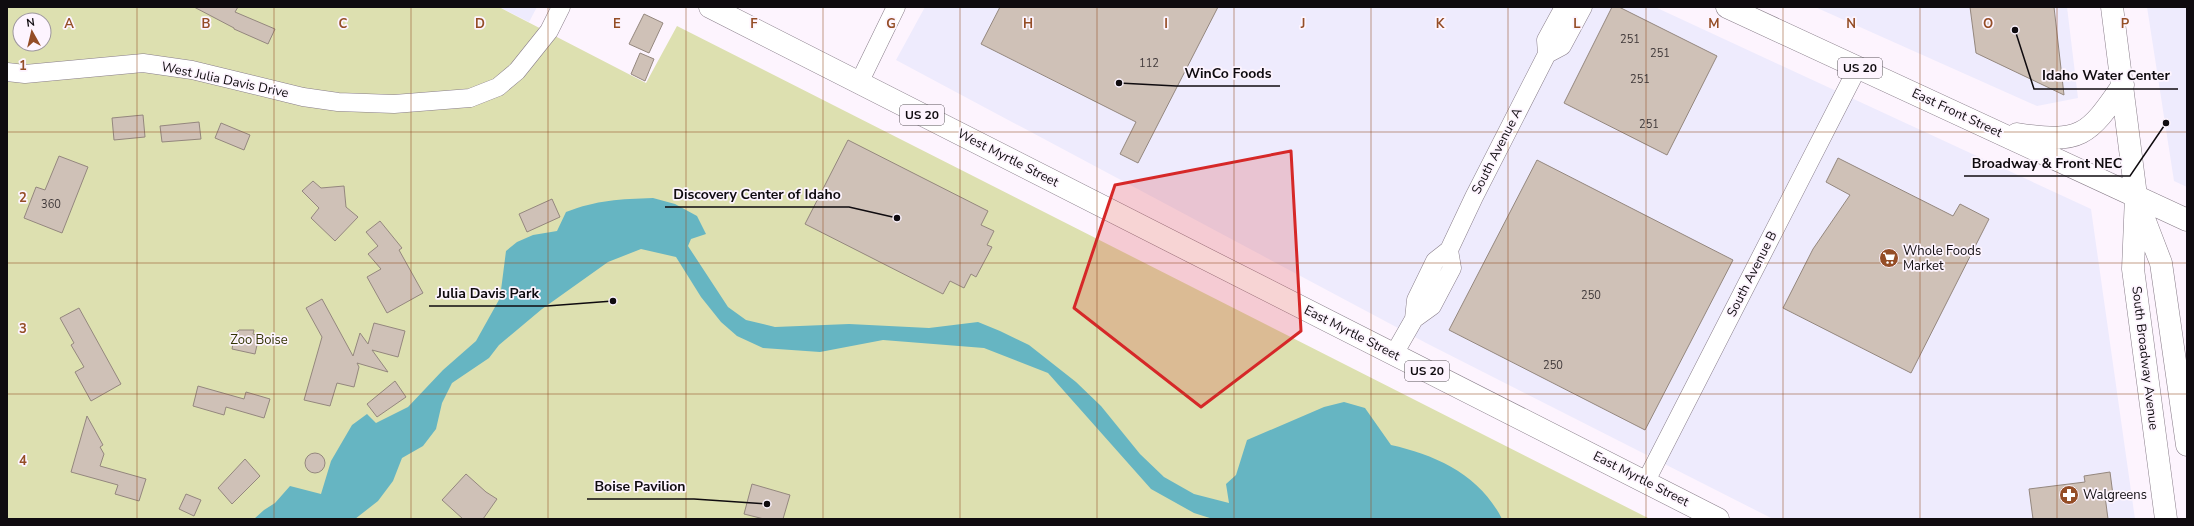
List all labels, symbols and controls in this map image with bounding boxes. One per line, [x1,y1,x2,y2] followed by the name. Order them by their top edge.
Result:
[12,12,52,52] north arrow
[26,15,36,31] text: N
[64,15,74,33] text: A
[202,15,211,33] text: B
[339,15,348,33] text: C
[475,15,485,33] text: D
[613,15,621,33] text: E
[750,15,758,33] text: F
[886,15,896,33] text: G
[1023,15,1033,33] text: H
[1164,15,1168,33] text: I
[1300,15,1305,33] text: J
[1436,15,1445,33] text: K
[1573,15,1581,33] text: L
[1708,15,1720,33] text: M
[1846,15,1856,33] text: N
[1983,15,1993,33] text: O
[2121,15,2130,33] text: P
[1620,32,1640,47] house number: 251
[1650,46,1670,61] house number: 251
[1139,56,1159,71] house number: 112
[19,57,27,75] text: 1
[160,58,290,102] street label: West Julia Davis Drive
[1838,58,1882,78] road number: US 20
[1176,60,1280,86] callout: WinCo Foods
[2034,63,2178,89] callout: Idaho Water Center
[1184,64,1272,83] text: WinCo Foods
[2042,66,2170,85] text: Idaho Water Center
[1630,72,1650,87] house number: 251
[1909,84,2006,142] street label: East Front Street
[1467,104,1527,197] street label: South Avenue A
[900,105,944,125] road number: US 20
[1639,117,1659,132] house number: 251
[954,125,1062,192] street label: West Myrtle Street
[1964,150,2130,176] callout: Broadway & Front NEC
[1972,154,2123,173] text: Broadway & Front NEC
[665,181,849,207] callout: Discovery Center of Idaho
[673,185,841,204] text: Discovery Center of Idaho
[19,189,27,207] text: 2
[41,197,61,212] house number: 360
[1723,228,1781,320] street label: South Avenue B
[1903,242,1981,275] place label: Whole Foods Market
[1878,247,1900,269] supermarket icon: Whole Foods Market
[429,280,547,306] callout: Julia Davis Park
[436,284,539,303] text: Julia Davis Park
[2127,285,2163,431] street label: South Broadway Avenue
[1581,288,1601,303] house number: 250
[1301,301,1403,365] street label: East Myrtle Street
[19,320,27,338] text: 3
[230,331,288,349] park label: Zoo Boise
[1543,358,1563,373] house number: 250
[1405,361,1449,381] road number: US 20
[1590,447,1692,511] street label: East Myrtle Street
[19,452,27,470] text: 4
[587,473,694,499] callout: Boise Pavilion
[594,477,686,496] text: Boise Pavilion
[2058,484,2080,506] pharmacy icon: Walgreens
[2083,486,2147,504] place label: Walgreens

